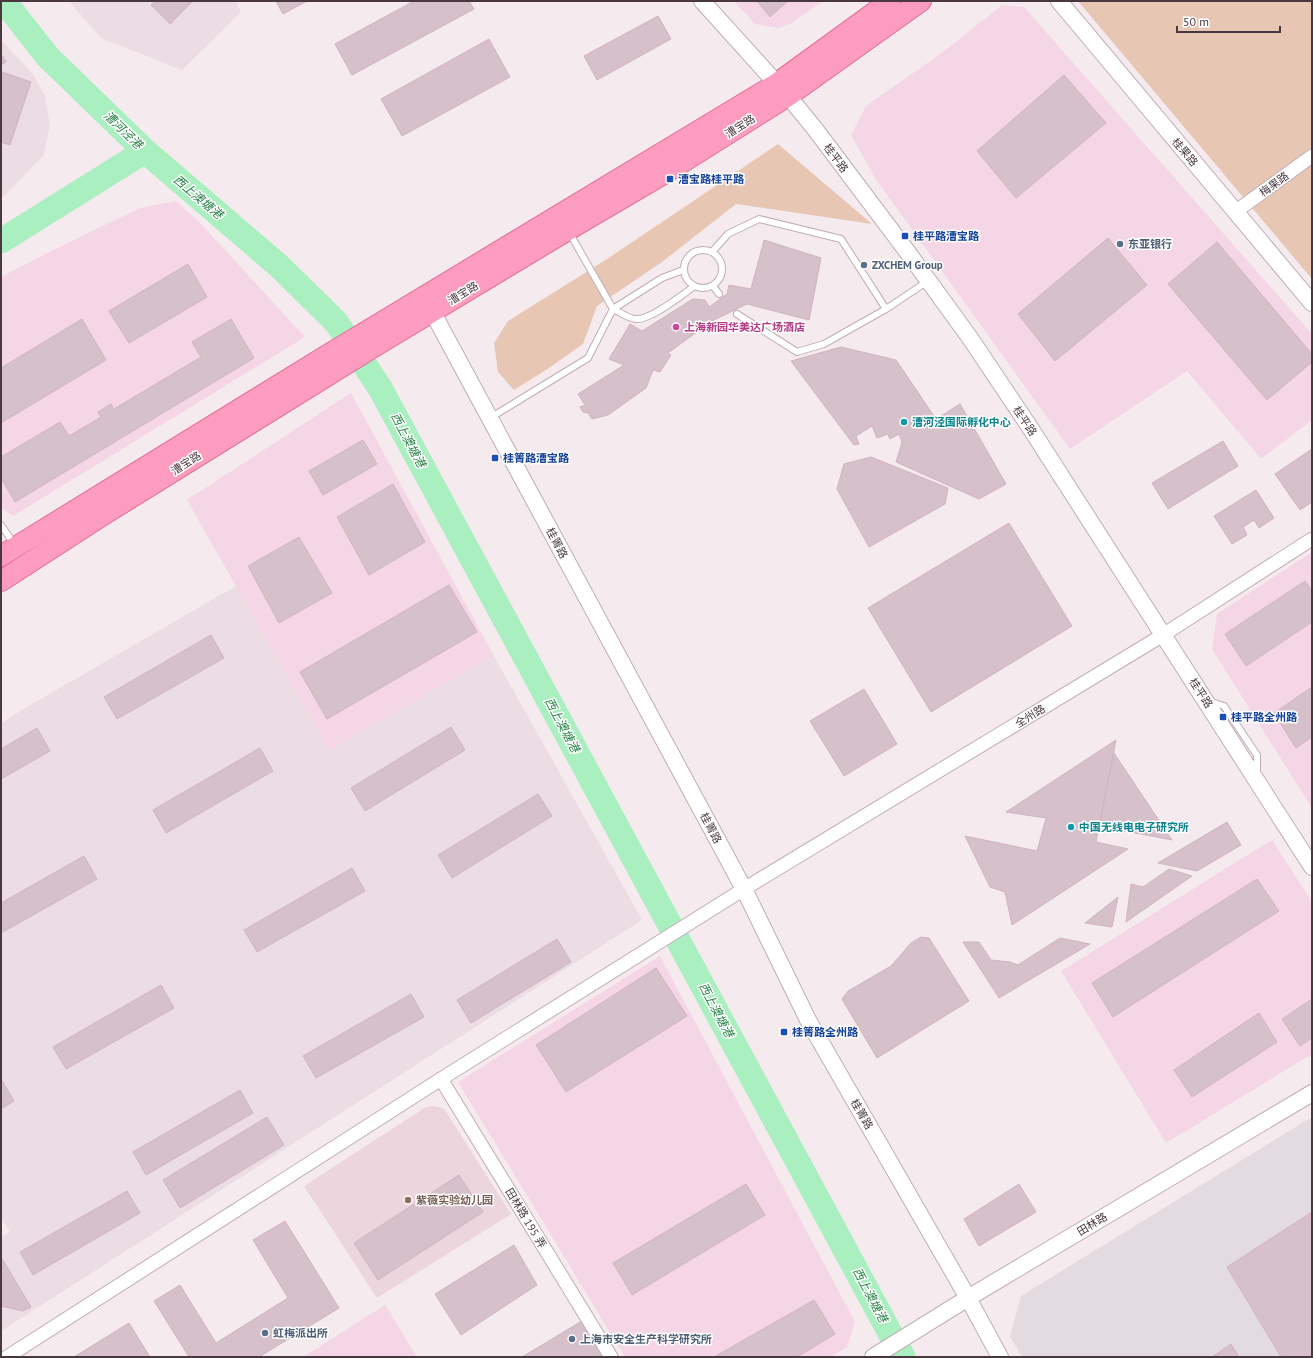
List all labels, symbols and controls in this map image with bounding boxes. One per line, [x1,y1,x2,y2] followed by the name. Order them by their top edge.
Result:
[1177,8,1280,34] scale bar
[1183,14,1209,29] text: 50 m
[101,108,147,153] water label: 漕河泾港
[722,111,758,141] street label: 漕宝路
[1169,135,1201,169] street label: 桂果路
[820,141,852,175] street label: 桂平路
[1257,169,1291,199] street label: 梅果路
[171,172,228,223] water label: 西上澳塘港
[678,172,745,186] place label: 漕宝路桂平路
[665,174,675,184] marker: 漕宝路桂平路
[913,229,980,243] place label: 桂平路漕宝路
[900,231,910,241] marker: 桂平路漕宝路
[1128,237,1172,251] place label: 东亚银行
[1115,239,1125,249] marker: 东亚银行
[872,258,943,272] place label: ZXCHEM Group
[859,260,869,270] marker: ZXCHEM Group
[445,279,481,307] street label: 漕宝路
[684,320,805,334] place label: 上海新园华美达广场酒店
[671,322,681,332] marker: 上海新园华美达广场酒店
[1010,403,1040,439] street label: 桂平路
[388,410,430,472] water label: 西上澳塘港
[912,415,1011,429] place label: 漕河泾国际孵化中心
[899,417,909,427] marker: 漕河泾国际孵化中心
[168,448,204,478] street label: 漕宝路
[503,451,570,465] place label: 桂箐路漕宝路
[490,453,500,463] marker: 桂箐路漕宝路
[543,525,571,561] street label: 桂箐路
[1186,675,1216,711] street label: 桂平路
[542,695,584,757] water label: 西上澳塘港
[1012,702,1048,730] street label: 全州路
[1231,710,1298,724] place label: 桂平路全州路
[1218,712,1228,722] marker: 桂平路全州路
[697,810,725,846] street label: 桂箐路
[1079,820,1189,834] place label: 中国无线电电子研究所
[1066,822,1076,832] marker: 中国无线电电子研究所
[696,980,738,1042] water label: 西上澳塘港
[792,1025,859,1039] place label: 桂箐路全州路
[779,1027,789,1037] marker: 桂箐路全州路
[848,1096,876,1132] street label: 桂箐路
[503,1185,549,1251] street label: 田林路 195 弄
[416,1193,493,1207] place label: 紫薇实验幼儿园
[403,1195,413,1205] marker: 紫薇实验幼儿园
[1074,1210,1110,1238] street label: 田林路
[850,1265,892,1327] water label: 西上澳塘港
[273,1326,328,1340] place label: 虹梅派出所
[260,1328,270,1338] marker: 虹梅派出所
[580,1332,712,1346] place label: 上海市安全生产科学研究所
[567,1334,577,1344] marker: 上海市安全生产科学研究所

